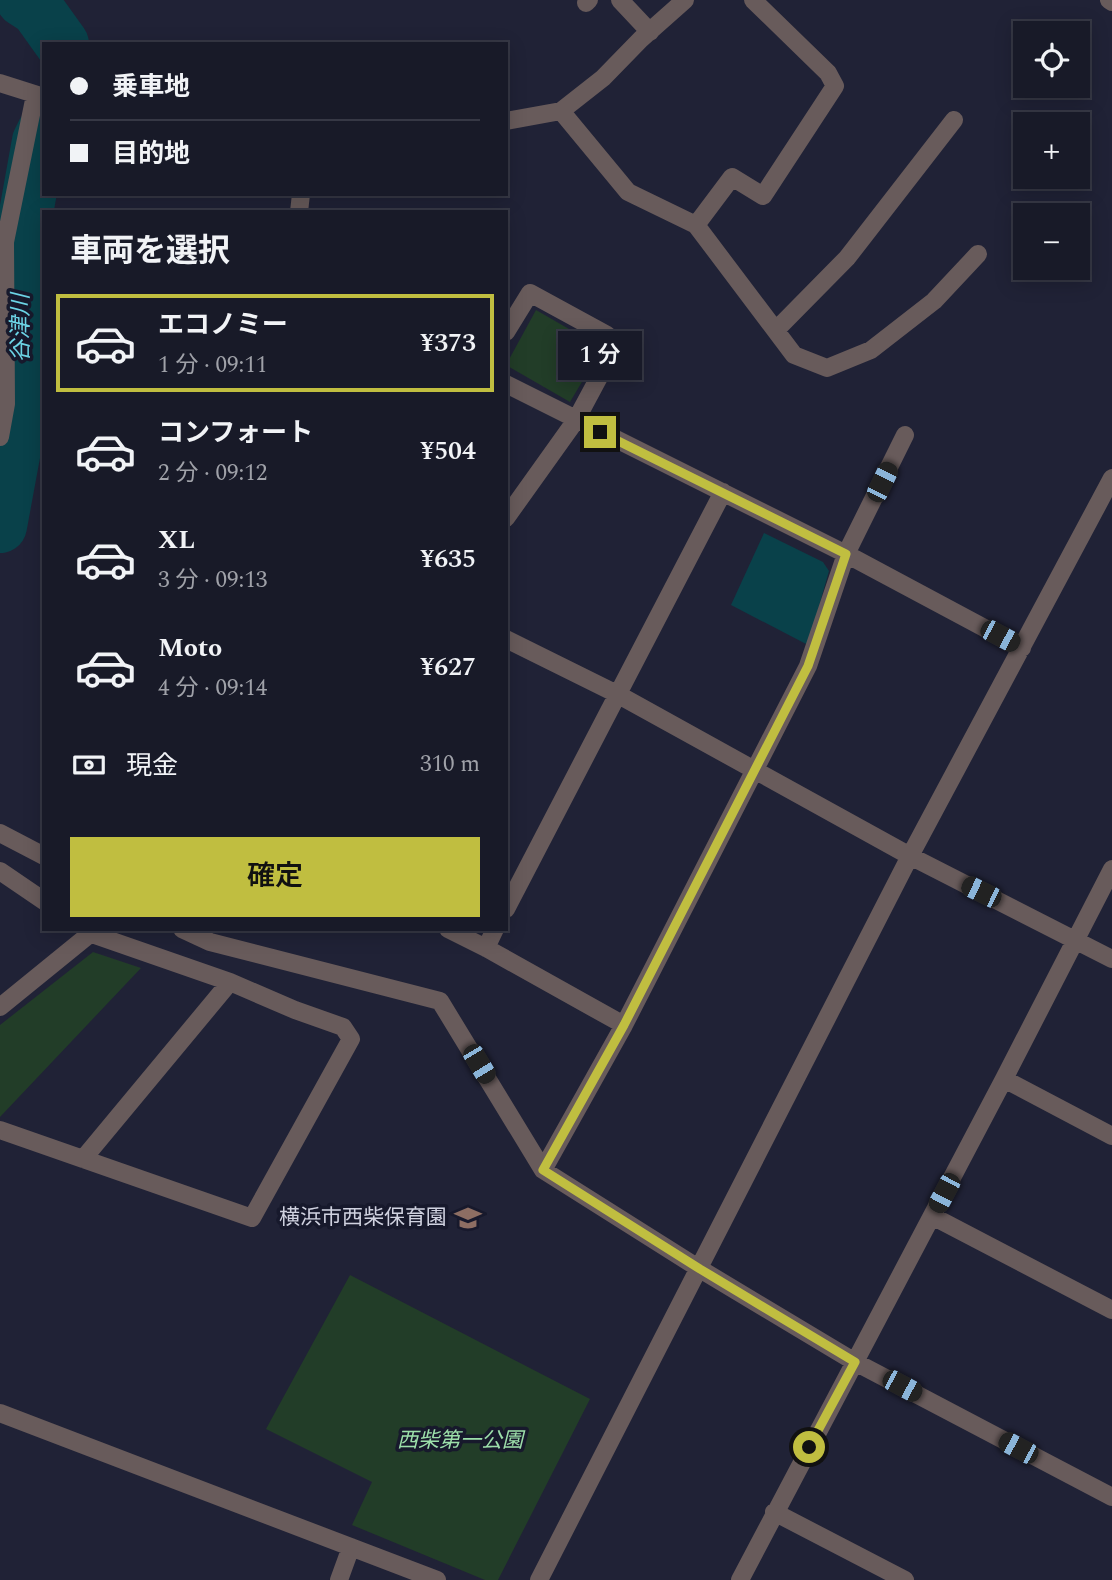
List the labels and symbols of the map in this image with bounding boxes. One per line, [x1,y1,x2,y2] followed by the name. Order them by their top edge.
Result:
[4,291,39,363] water label: 谷津川
[558,330,642,380] callout: 1 分
[584,416,616,448] route end
[864,459,901,505] car
[977,617,1024,655] car
[958,873,1005,911] car
[460,1041,499,1087] car
[925,1170,964,1216] car
[279,1202,447,1234] place label: 横浜市西柴保育園
[453,1203,483,1233] school or university icon: 横浜市西柴保育園
[879,1367,926,1405] car
[397,1425,526,1457] park label: 西柴第一公園
[995,1429,1042,1467] car
[793,1431,825,1463] route start

